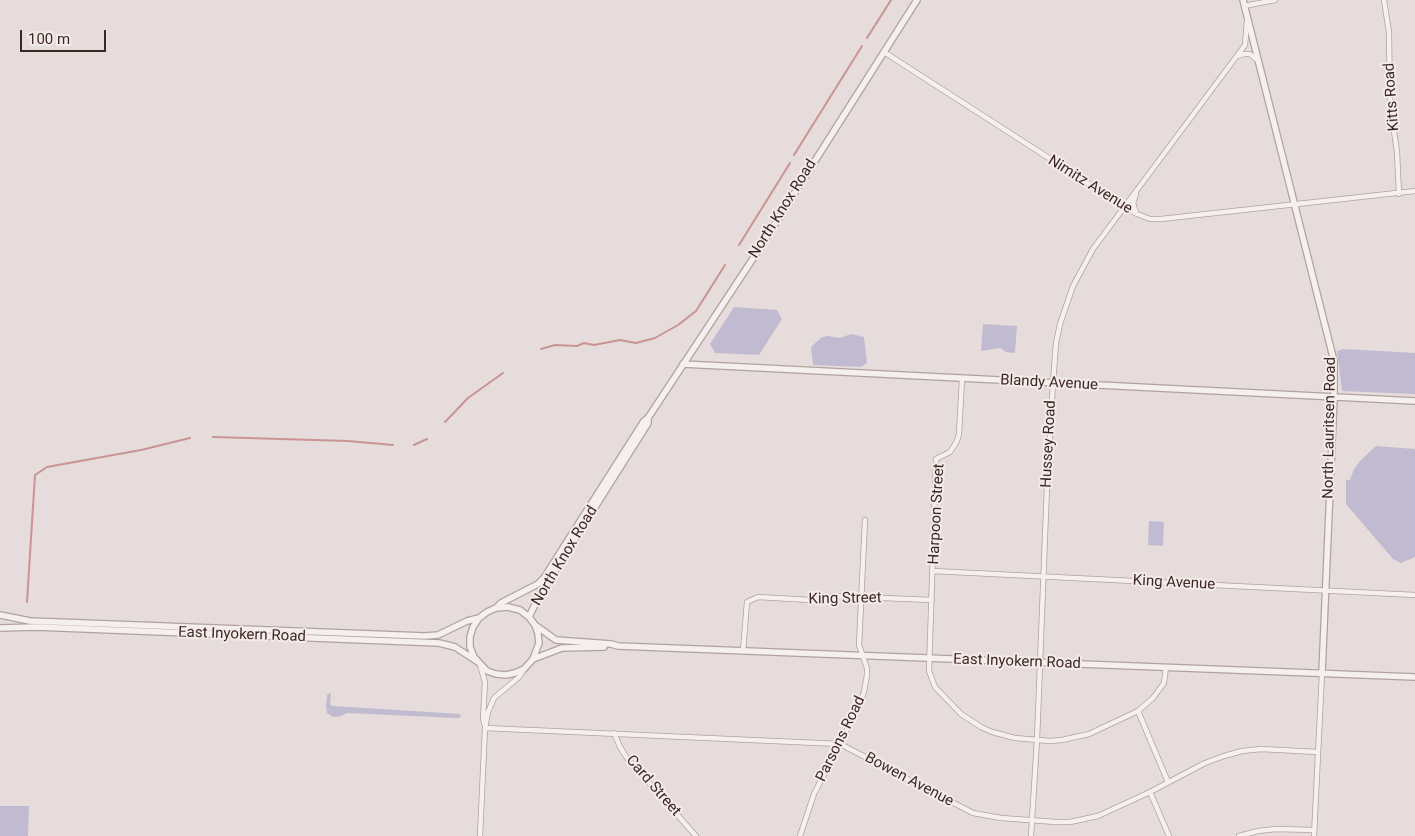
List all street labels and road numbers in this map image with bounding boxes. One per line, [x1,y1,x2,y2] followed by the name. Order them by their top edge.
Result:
[1381,62,1403,132] street label: Kitts Road
[1044,152,1136,218] street label: Nimitz Avenue
[745,156,821,262] street label: North Knox Road
[1320,357,1340,499] street label: North Lauritsen Road
[1000,371,1098,395] street label: Blandy Avenue
[1038,400,1060,488] street label: Hussey Road
[925,463,949,565] street label: Harpoon Street
[528,503,602,609] street label: North Knox Road
[1132,572,1216,594] street label: King Avenue
[808,589,882,609] street label: King Street
[178,624,306,646] street label: East Inyokern Road
[953,651,1081,673] street label: East Inyokern Road
[813,693,869,785] street label: Parsons Road
[861,749,957,811] street label: Bowen Avenue
[622,752,684,820] street label: Card Street

